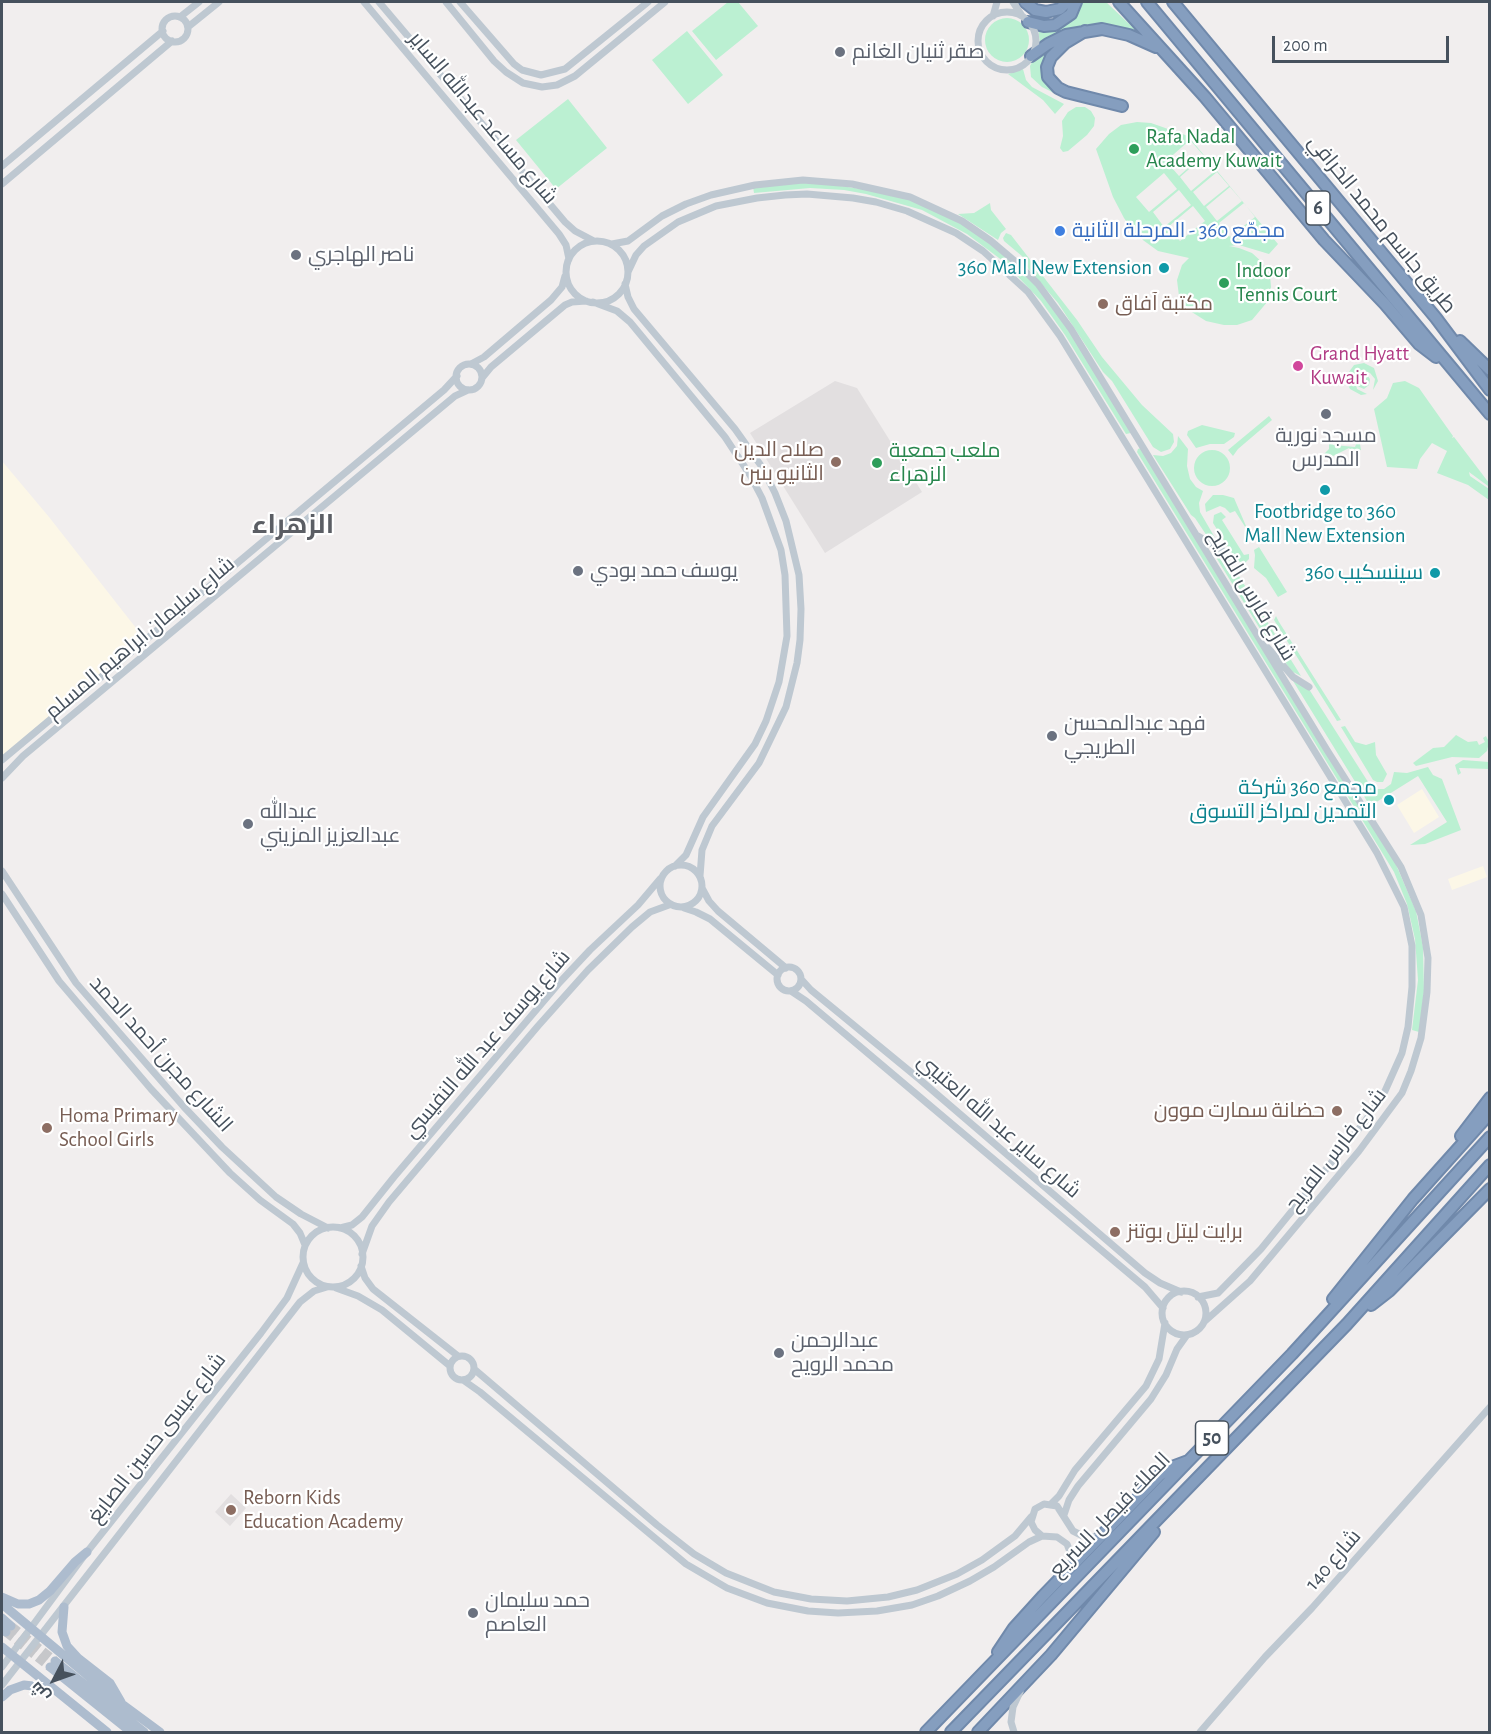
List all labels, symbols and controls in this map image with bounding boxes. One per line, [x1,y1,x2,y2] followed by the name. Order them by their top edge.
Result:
[1275,24,1452,62] scale bar
[403,27,563,209] street label: شارع مساعد عبدالله الساير
[1283,37,1328,55] text: 200 m
[852,39,984,65] place label: صقر ثنيان الغانم
[833,45,847,59] marker: صقر ثنيان الغانم
[1146,124,1282,174] place label: Rafa Nadal Academy Kuwait
[1302,130,1462,318] street label: طريق جاسم محمد الخرافي
[1127,142,1141,156] marker: Rafa Nadal Academy Kuwait
[1306,191,1330,225] road number: 6
[1072,218,1285,244] place label: مجمّع 360 - المرحلة الثانية
[1053,224,1067,238] marker: مجمّع 360 - المرحلة الثانية
[308,242,414,268] place label: ناصر الهاجري
[289,248,303,262] marker: ناصر الهاجري
[958,255,1152,281] place label: 360 Mall New Extension
[1236,258,1337,308] place label: Indoor Tennis Court
[1157,261,1171,275] marker: 360 Mall New Extension
[1217,276,1231,290] marker: Indoor Tennis Court
[1115,291,1213,317] place label: مكتبة آفاق
[1096,297,1110,311] marker: مكتبة آفاق
[1310,341,1409,391] place label: Grand Hyatt Kuwait
[1291,359,1305,373] marker: Grand Hyatt Kuwait
[1319,407,1333,421] marker: مسجد نورية المدرس
[1275,423,1377,473] place label: مسجد نورية المدرس
[734,437,824,487] place label: صلاح الدين الثانيو بنين
[889,438,1000,488] place label: ملعب جمعية الزهراء
[829,455,843,469] marker: صلاح الدين الثانيو بنين
[870,456,884,470] marker: ملعب جمعية الزهراء
[1318,483,1332,497] marker: Footbridge to 360 Mall New Extension
[1244,499,1406,549] place label: Footbridge to 360 Mall New Extension
[252,509,334,541] district label: الزهراء
[1203,525,1301,665] street label: شارع فارس الفريح
[40,551,240,725] street label: شارع سليمان ابراهيم المسلم
[590,558,738,584] place label: يوسف حمد بودي
[1305,560,1423,586] place label: سينسكيب 360
[571,564,585,578] marker: يوسف حمد بودي
[1428,566,1442,580] marker: سينسكيب 360
[1064,711,1206,761] place label: فهد عبدالمحسن الطريجي
[1045,729,1059,743] marker: فهد عبدالمحسن الطريجي
[1190,775,1377,825] place label: مجمع 360 شركة التمدين لمراكز التسوق
[1382,793,1396,807] marker: مجمع 360 شركة التمدين لمراكز التسوق
[260,799,400,849] place label: عبدالله عبدالعزيز المزيني
[241,817,255,831] marker: عبدالله عبدالعزيز المزيني
[398,945,576,1143] street label: شارع يوسف عبد الله النفيسي
[84,971,238,1137] street label: الشارع مجرن أحمد الحمد
[912,1048,1086,1204] street label: شارع ساير عبد الله العتيبي
[1280,1083,1392,1217] street label: شارع فارس الفريح
[1154,1098,1325,1124] place label: حضانة سمارت موون
[59,1103,178,1153] place label: Homa Primary School Girls
[1330,1104,1344,1118] marker: حضانة سمارت موون
[40,1121,54,1135] marker: Homa Primary School Girls
[1127,1219,1243,1245] place label: برايت ليتل بوتنز
[1108,1225,1122,1239] marker: برايت ليتل بوتنز
[791,1328,894,1378] place label: عبدالرحمن محمد الرويح
[772,1346,786,1360] marker: عبدالرحمن محمد الرويح
[83,1348,231,1528] street label: شارع عيسى حسين الصايغ
[1196,1421,1228,1455] road number: 50
[1044,1447,1176,1583] street label: الملك فيصل السريع
[243,1485,403,1535] place label: Reborn Kids Education Academy
[224,1503,238,1517] marker: Reborn Kids Education Academy
[1300,1524,1366,1596] street label: شارع 140
[485,1588,590,1638] place label: حمد سليمان العاصم
[466,1606,480,1620] marker: حمد سليمان العاصم
[24,1650,84,1710] north arrow
[28,1679,53,1705] text: ش

